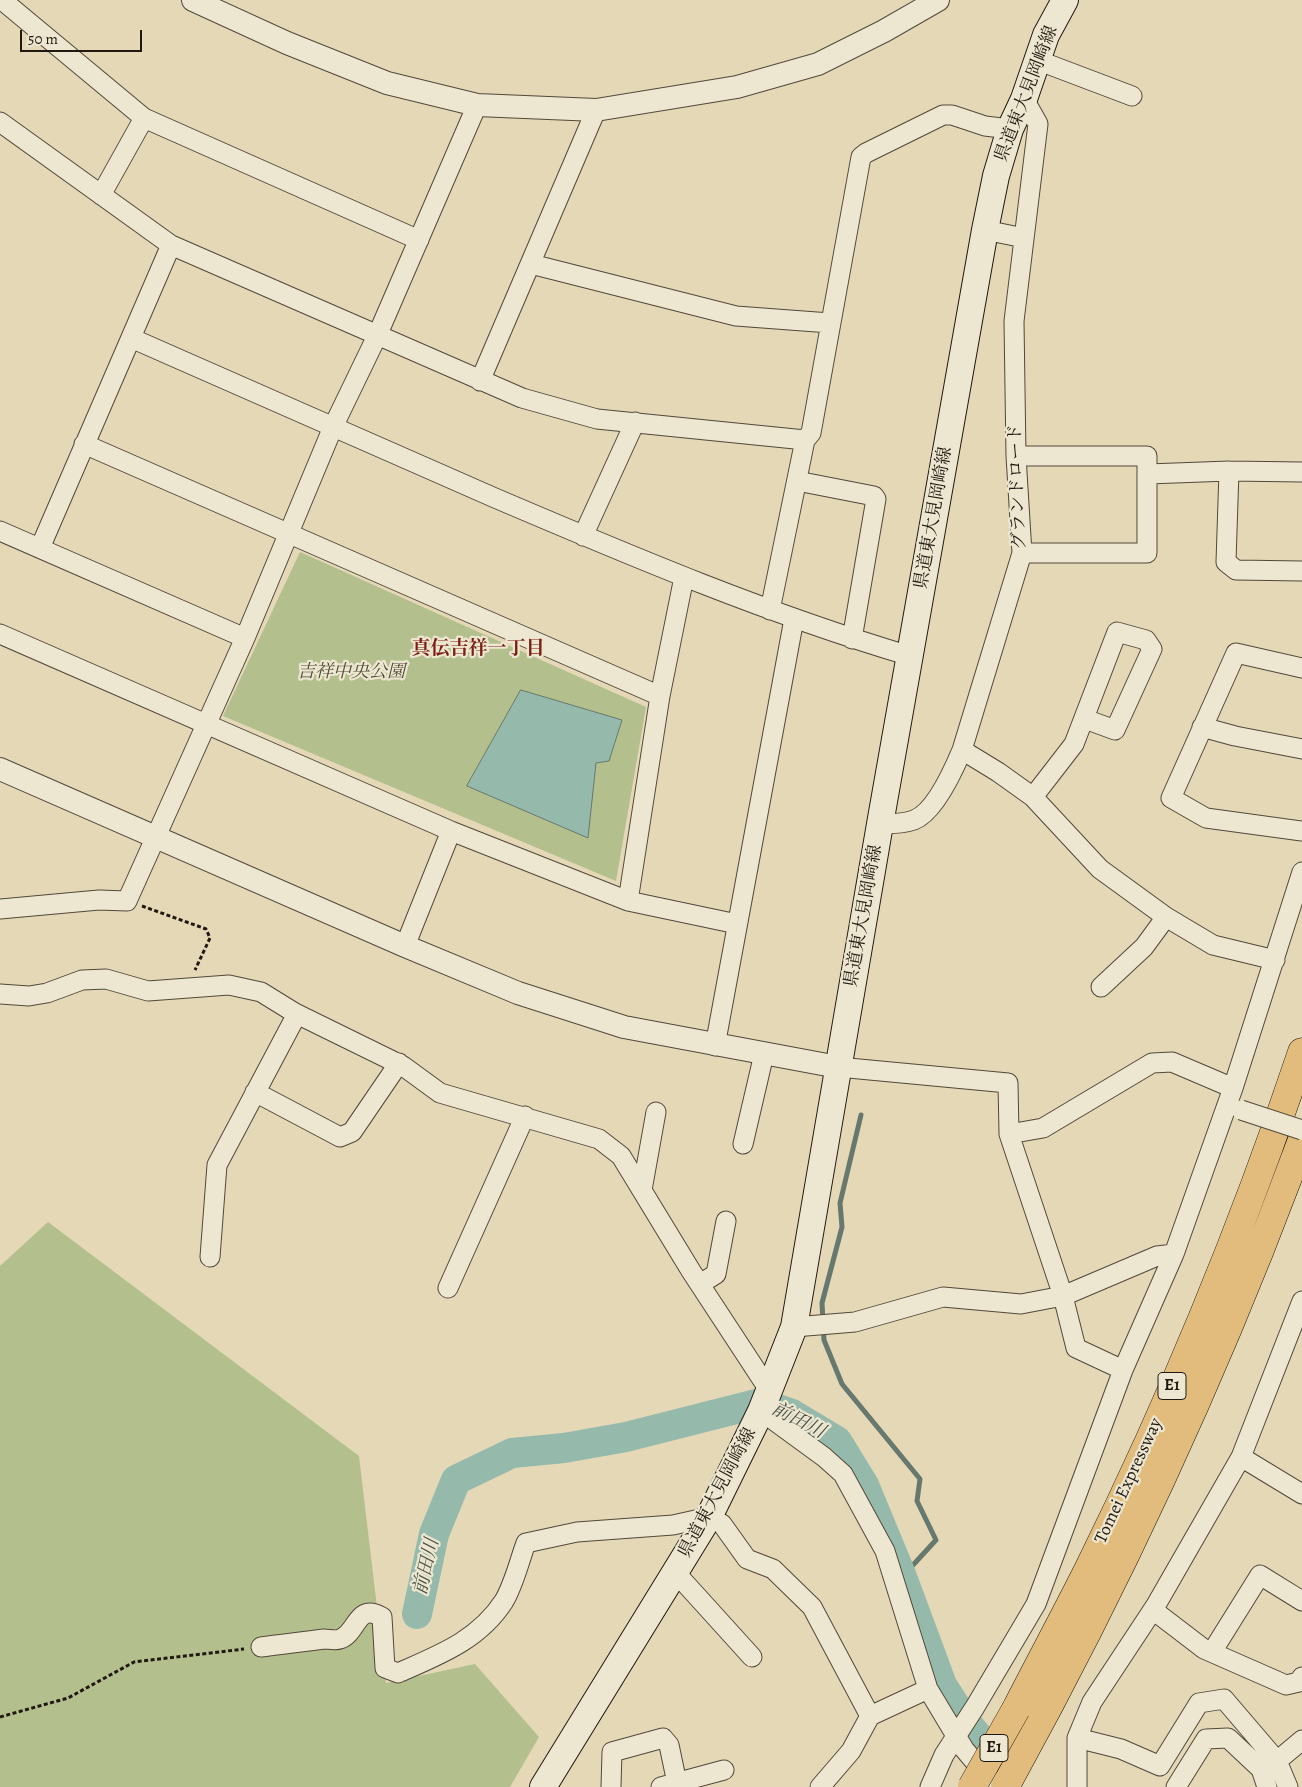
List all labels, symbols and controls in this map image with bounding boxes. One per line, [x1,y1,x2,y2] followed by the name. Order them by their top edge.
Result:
[22,20,145,52] scale bar
[991,23,1063,165] street label: 県道東大見岡崎線
[28,29,58,49] text: 50 m
[1005,424,1031,550] street label: グランドロード
[911,445,957,591] street label: 県道東大見岡崎線
[412,638,544,660] district label: 真伝吉祥一丁目
[297,662,405,684] park label: 吉祥中央公園
[841,843,887,989] street label: 県道東大見岡崎線
[1158,1372,1186,1400] road number: E1
[767,1398,829,1444] water label: 前田川
[1091,1415,1167,1547] street label: Tomei Expressway
[675,1424,761,1562] street label: 県道東大見岡崎線
[409,1537,445,1597] water label: 前田川
[980,1735,1008,1762] road number: E1

